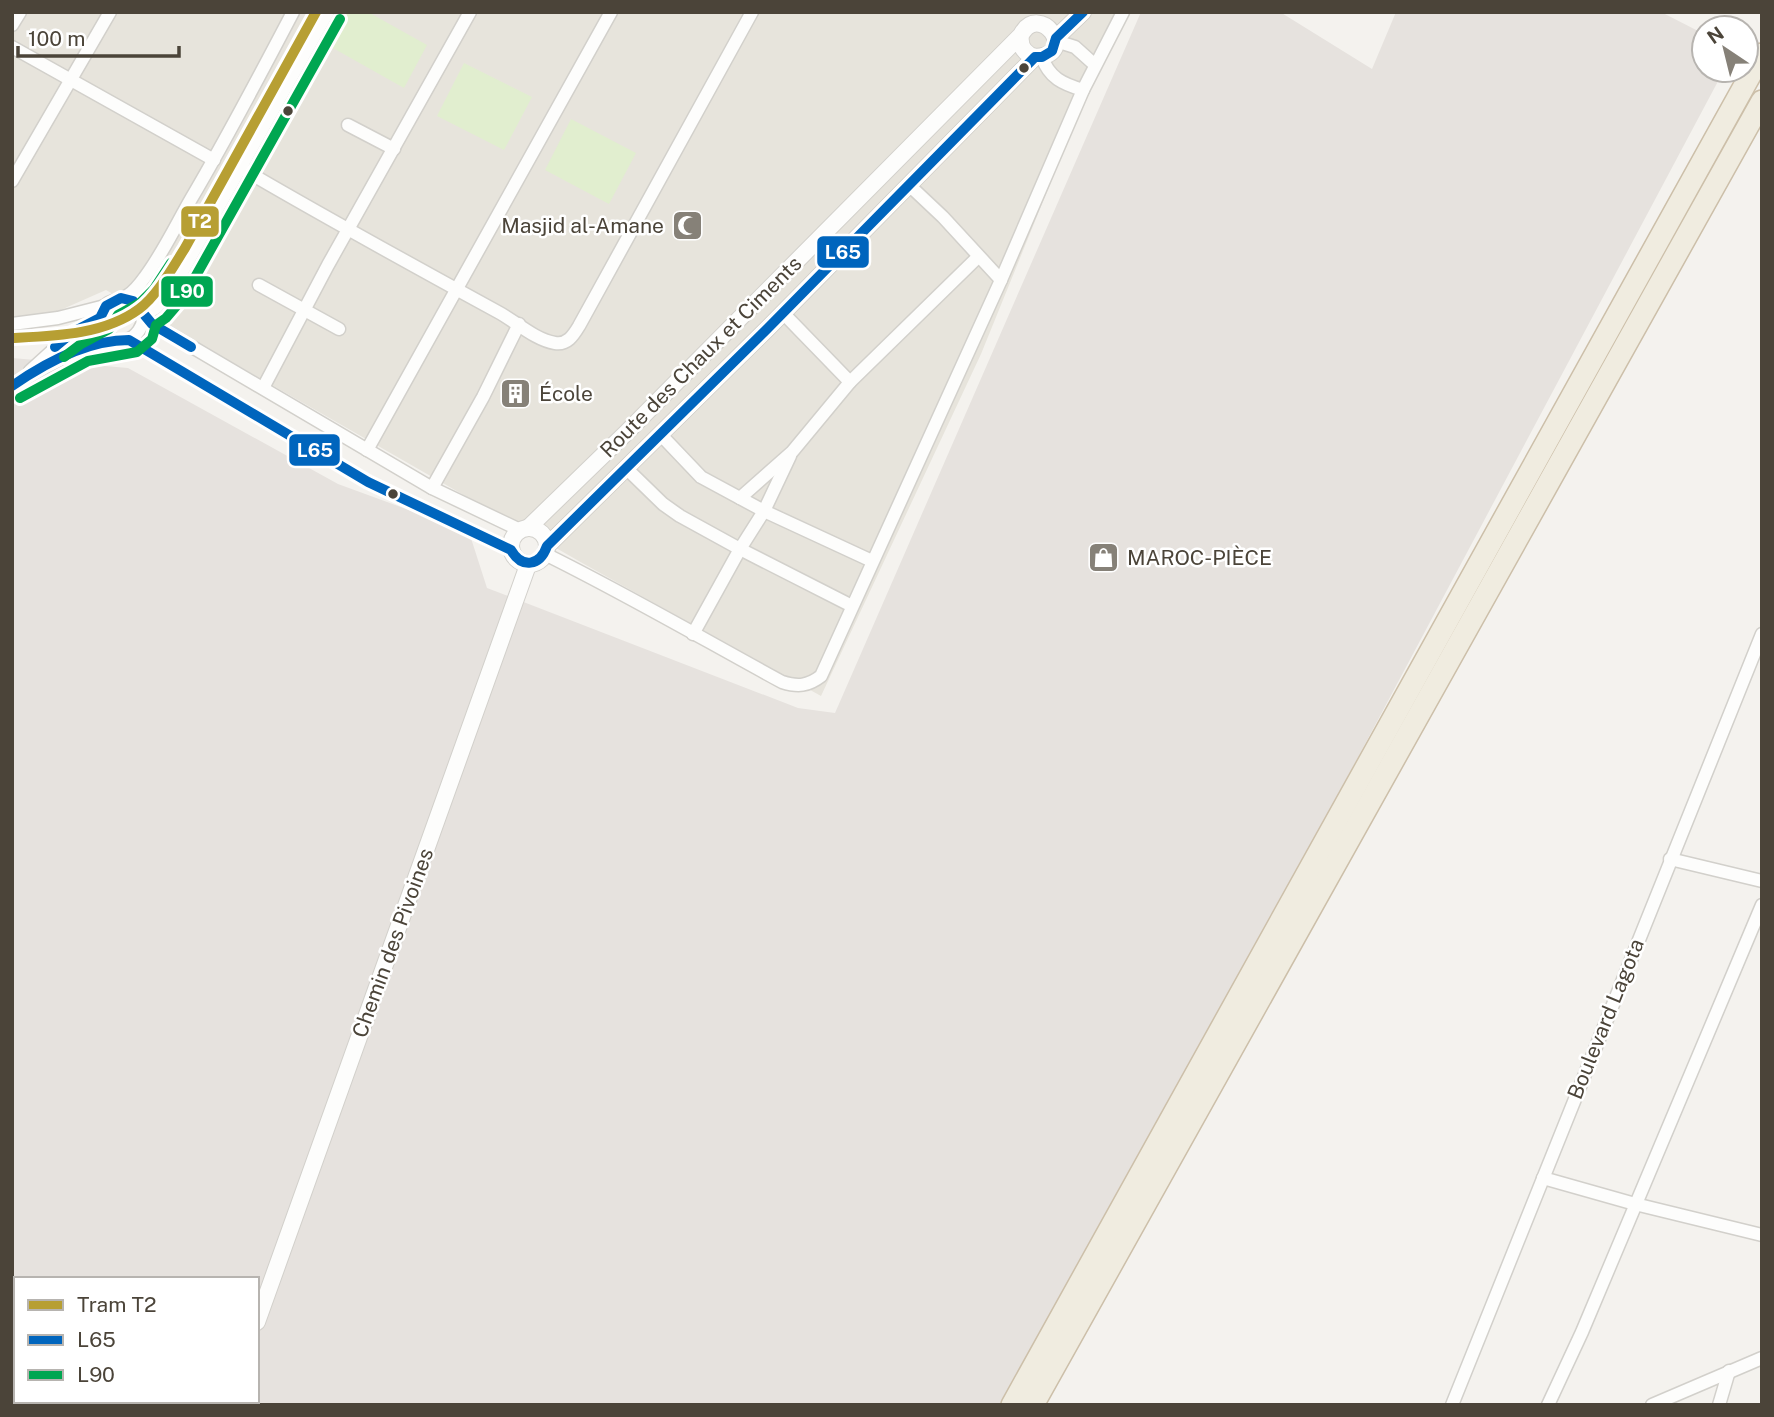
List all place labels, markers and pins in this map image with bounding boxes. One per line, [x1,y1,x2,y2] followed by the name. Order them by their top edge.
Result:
[1017,61,1031,75] unlabelled marker
[281,104,295,118] unlabelled marker
[670,209,704,243] mosque icon: Masjid al-Amane
[501,213,664,238] place label: Masjid al-Amane
[499,377,533,411] building icon: École
[539,381,593,406] place label: École
[386,487,400,501] unlabelled marker
[1087,541,1121,575] shop icon: MAROC-PIÈCE
[1127,545,1272,570] place label: MAROC-PIÈCE

